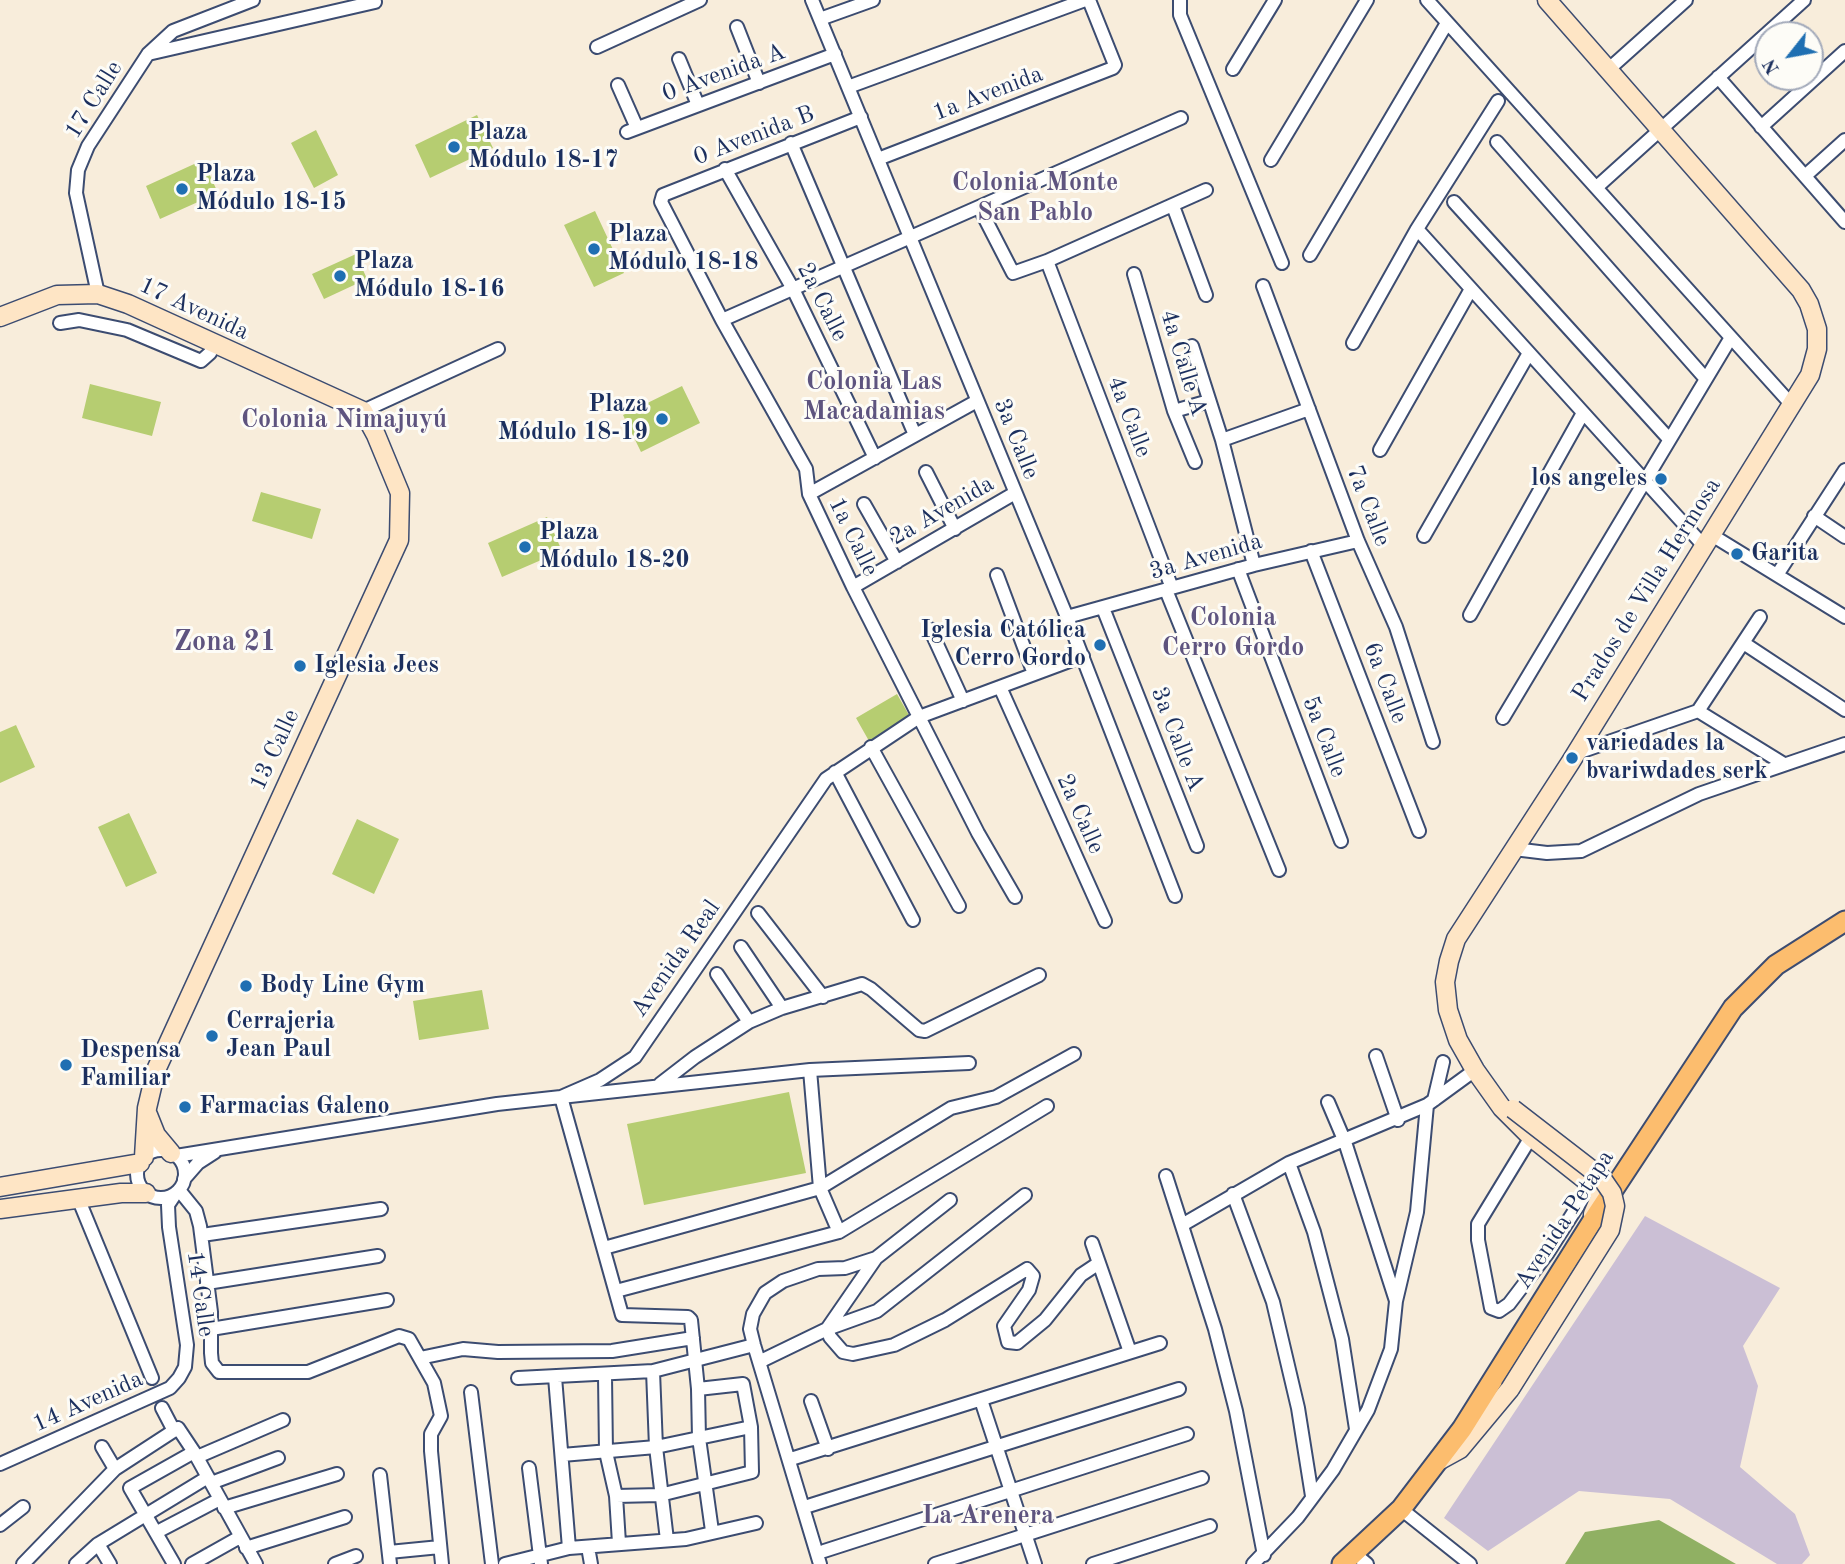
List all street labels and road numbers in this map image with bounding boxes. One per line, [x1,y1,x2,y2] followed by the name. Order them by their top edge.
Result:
[658,37,790,109] street label: 0 Avenida A
[59,56,129,144] street label: 17 Calle
[929,60,1047,128] street label: 1a Avenida
[689,100,819,172] street label: 0 Avenida B
[790,258,854,346] street label: 2a Calle
[135,271,253,347] street label: 17 Avenida
[1153,306,1213,420] street label: 4a Calle A
[1100,372,1158,462] street label: 4a Calle
[987,394,1045,484] street label: 3a Calle
[1339,461,1397,551] street label: 7a Calle
[885,470,999,552] street label: 2a Avenida
[1566,473,1728,707] street label: Prados de Villa Hermosa
[822,493,884,581] street label: 1a Calle
[1146,527,1266,587] street label: 3a Avenida
[1356,638,1414,728] street label: 6a Calle
[1144,683,1210,795] street label: 3a Calle A
[1295,692,1353,782] street label: 5a Calle
[244,705,306,795] street label: 13 Calle
[1050,770,1110,858] street label: 2a Calle
[625,895,727,1023] street label: Avenida Real
[1509,1145,1621,1295] street label: Avenida Petapa
[180,1249,220,1339] street label: 14 Calle
[28,1365,148,1439] street label: 14 Avenida

